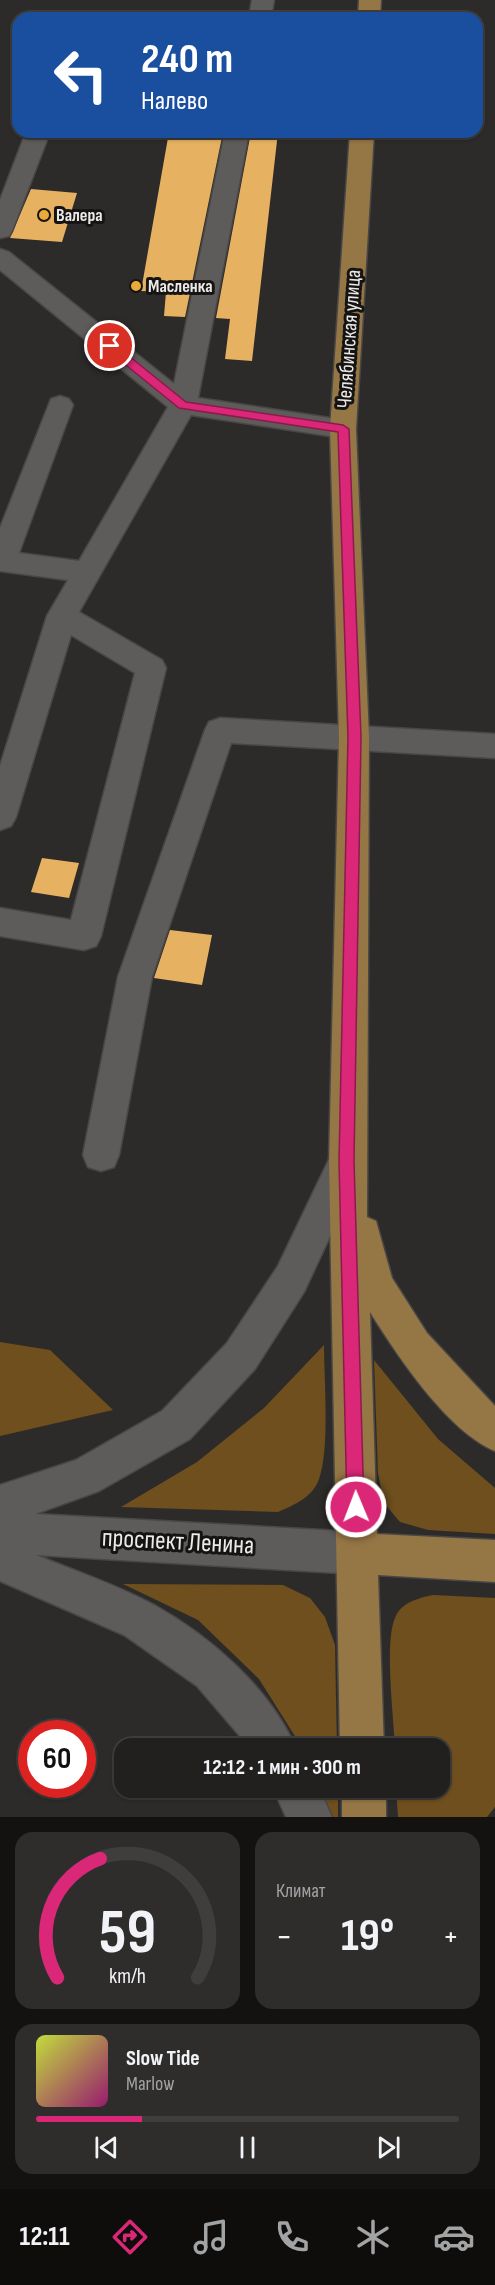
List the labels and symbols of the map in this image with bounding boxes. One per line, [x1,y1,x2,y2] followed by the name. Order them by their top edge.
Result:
[56,205,103,226] place label: Валера
[37,208,51,222] marker: Валера
[332,269,366,409] street label: Челябинская улица
[148,276,213,297] place label: Масленка
[129,279,143,293] marker: Масленка
[84,320,135,371] pin
[324,1475,388,1539] position arrow
[101,1523,255,1561] street label: проспект Ленина
[18,1720,96,1798] speed limit sign: 60

